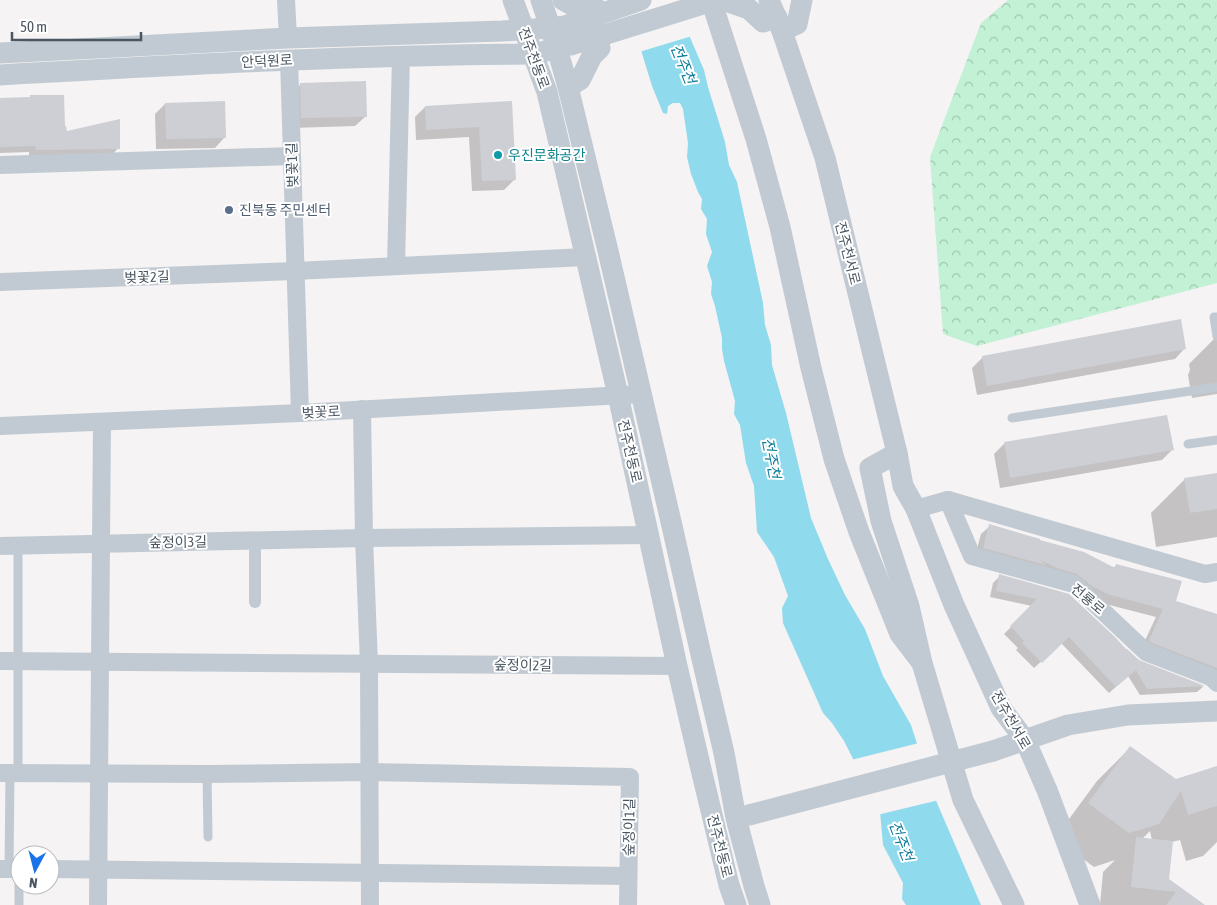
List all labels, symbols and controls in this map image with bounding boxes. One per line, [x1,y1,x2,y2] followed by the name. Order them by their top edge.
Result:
[12,10,141,42] scale bar
[20,18,47,35] text: 50 m
[515,25,553,91] street label: 전주천동로
[668,41,700,88] water label: 전주천
[241,52,293,70] street label: 안덕원로
[283,142,301,188] street label: 벚꽃1길
[508,147,585,163] place label: 우진문화공간
[492,149,504,161] marker: 우진문화공간
[239,202,331,218] place label: 진북동 주민센터
[223,204,235,216] marker: 진북동 주민센터
[832,220,864,286] street label: 전주천서로
[124,268,170,286] street label: 벚꽃2길
[301,403,341,421] street label: 벚꽃로
[615,418,645,484] street label: 전주천동로
[759,436,784,482] water label: 전주천
[149,533,207,551] street label: 숲정이3길
[1068,580,1108,618] street label: 전룡로
[494,656,552,674] street label: 숲정이2길
[988,688,1034,752] street label: 전주천서로
[620,798,638,856] street label: 숲정이1길
[704,813,736,879] street label: 전주천동로
[886,818,918,865] water label: 전주천
[10,845,60,895] north arrow
[28,874,38,891] text: N

